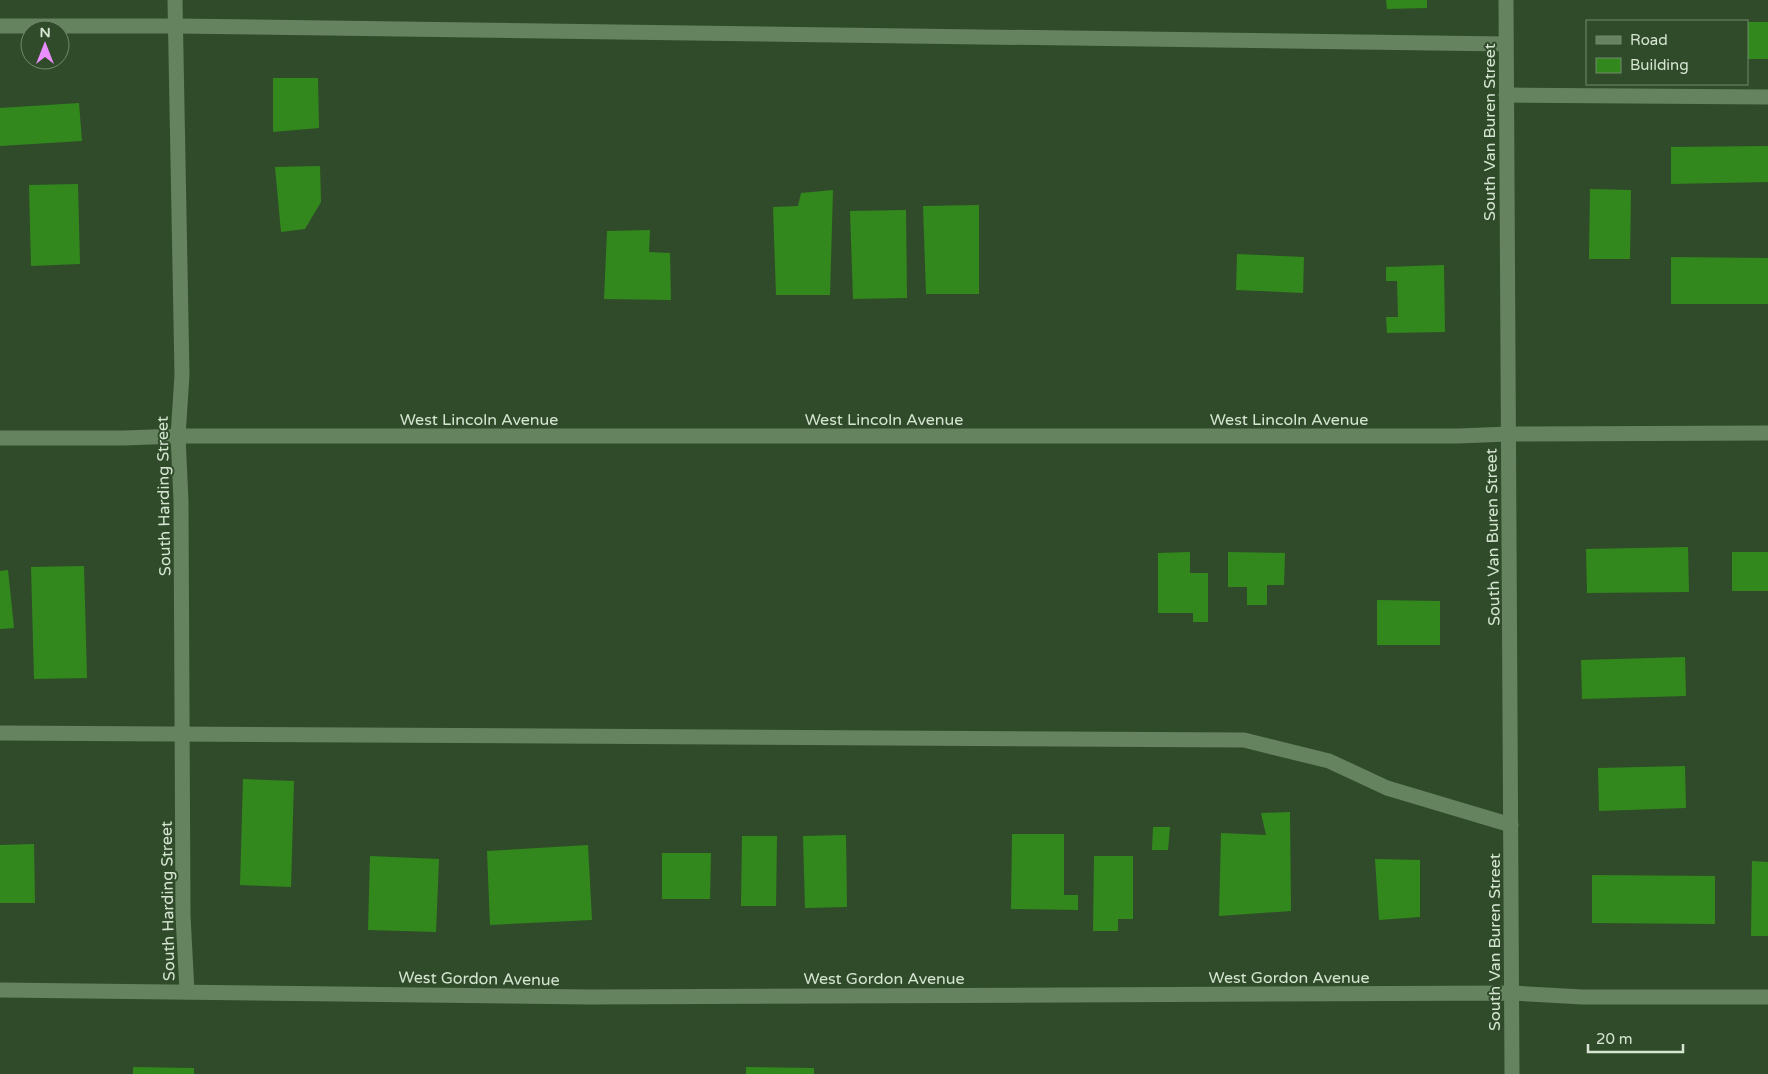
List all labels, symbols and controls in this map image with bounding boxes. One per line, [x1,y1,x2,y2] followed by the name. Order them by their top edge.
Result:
[20,20,70,70] north arrow
[1586,20,1748,85] legend
[39,24,51,41] text: N
[1630,31,1668,49] text: Road
[1480,43,1500,221] street label: South Van Buren Street
[1630,56,1689,74] text: Building
[400,410,558,430] street label: West Lincoln Avenue
[805,410,963,430] street label: West Lincoln Avenue
[1210,410,1368,430] street label: West Lincoln Avenue
[153,416,175,576] street label: South Harding Street
[1481,448,1505,626] street label: South Van Buren Street
[157,821,179,981] street label: South Harding Street
[1485,853,1505,1031] street label: South Van Buren Street
[398,968,560,990] street label: West Gordon Avenue
[1208,968,1370,988] street label: West Gordon Avenue
[803,969,965,989] street label: West Gordon Avenue
[1588,1022,1683,1054] scale bar
[1596,1030,1633,1048] text: 20 m

